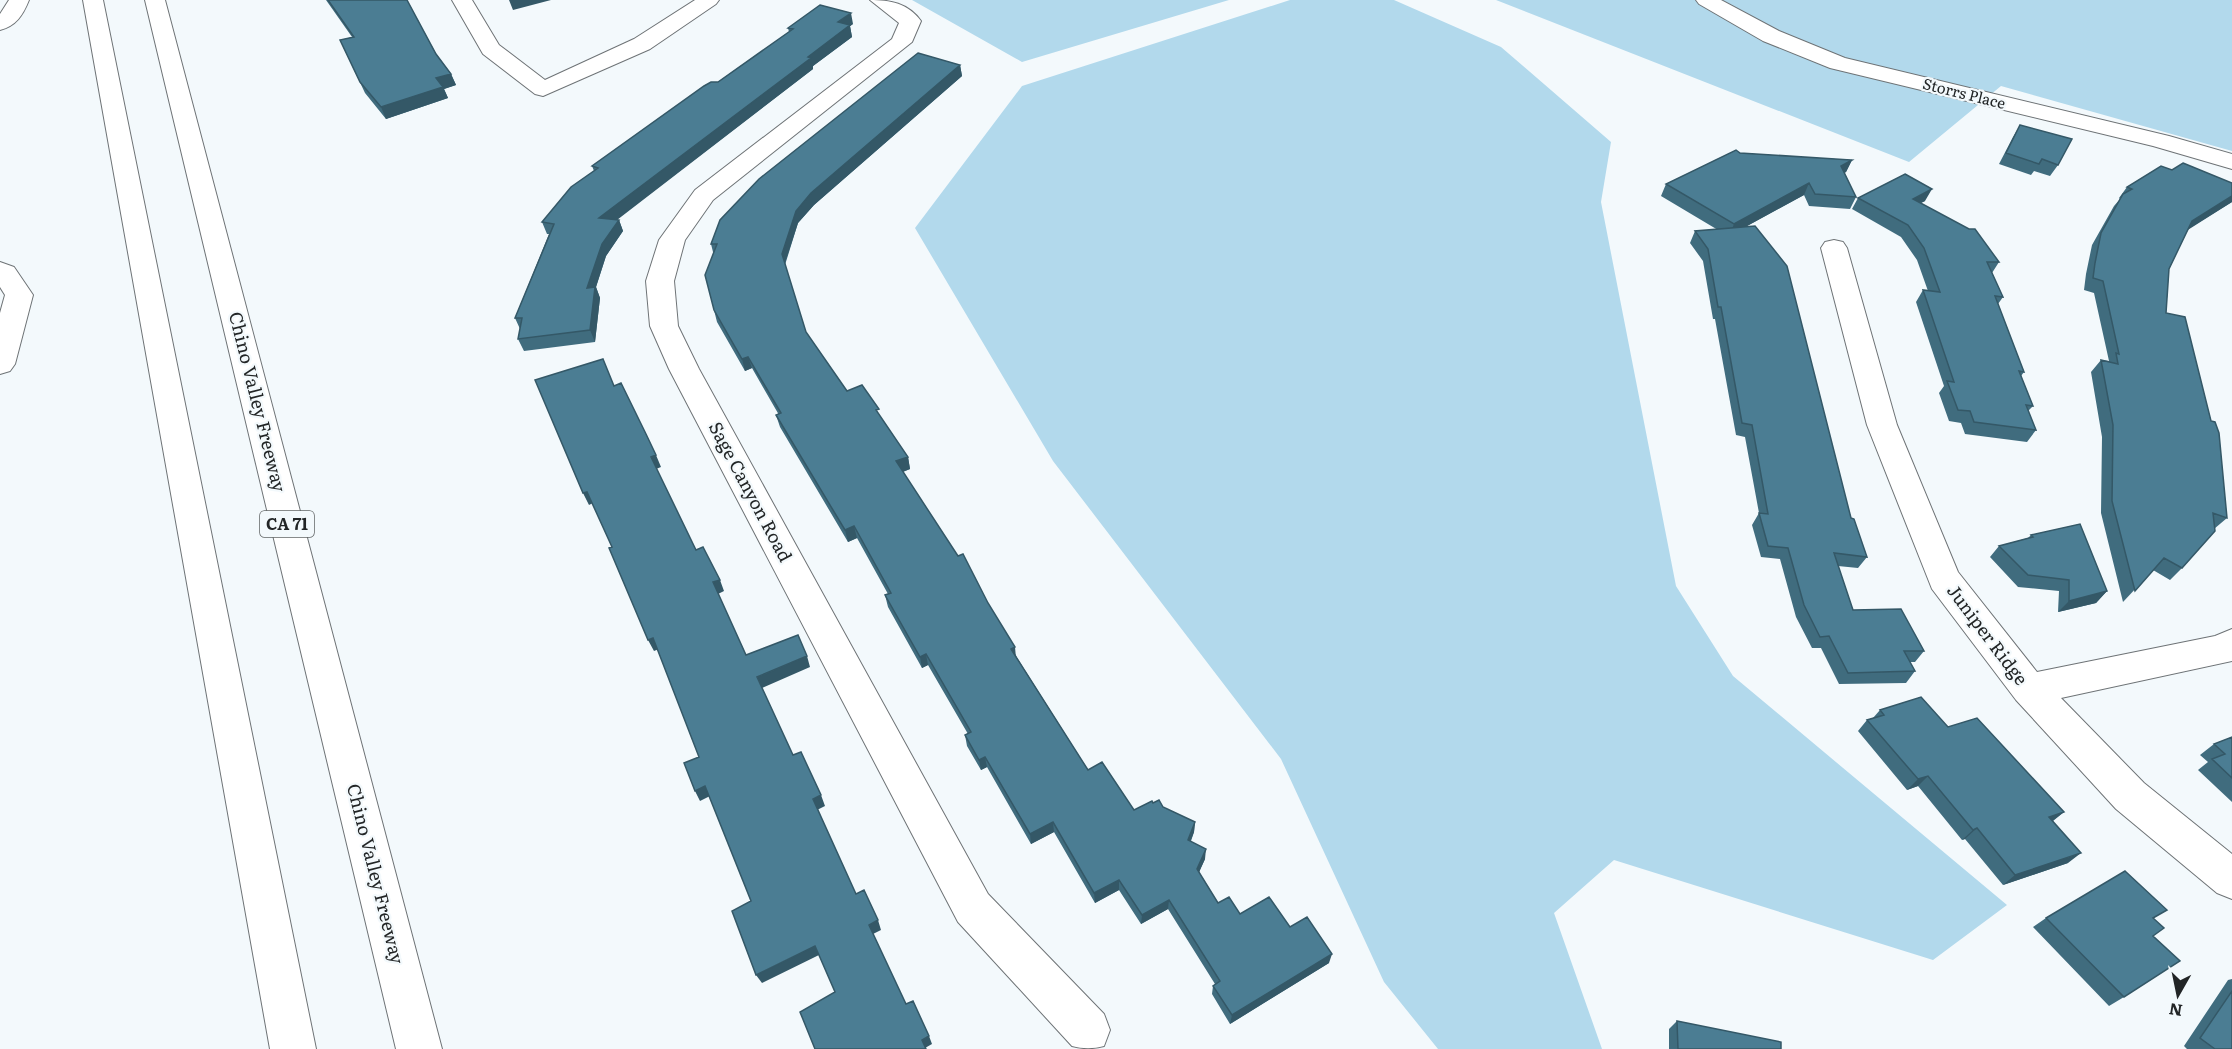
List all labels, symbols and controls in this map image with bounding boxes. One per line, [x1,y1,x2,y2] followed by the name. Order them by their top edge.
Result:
[1921,71,2008,114] street label: Storrs Place
[223,309,294,495] street label: Chino Valley Freeway
[703,416,800,566] street label: Sage Canyon Road
[260,511,314,537] road number: CA 71
[1941,578,2035,690] street label: Juniper Ridge
[341,781,412,967] street label: Chino Valley Freeway
[2148,965,2208,1025] north arrow
[2167,998,2184,1024] text: N

